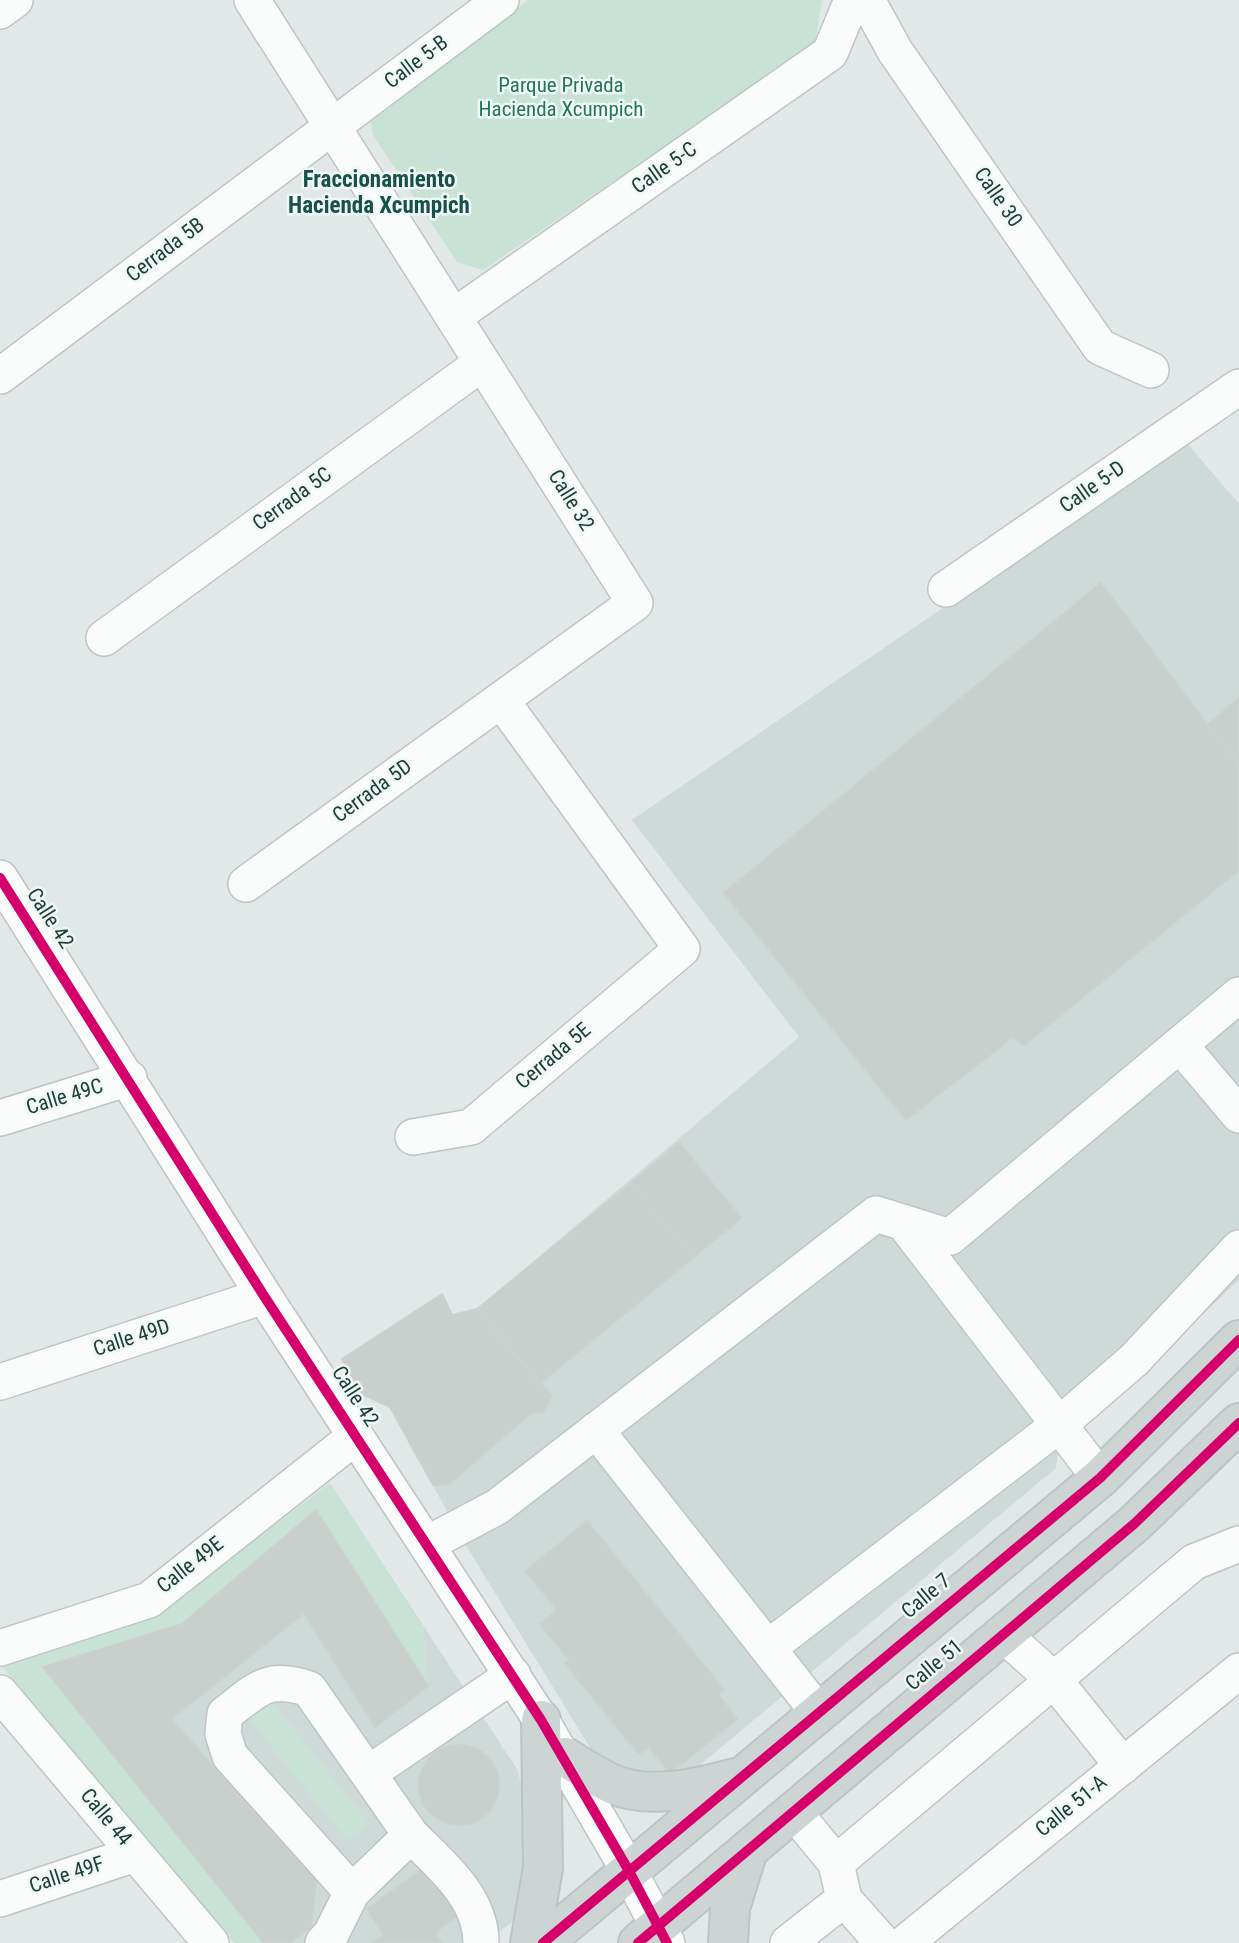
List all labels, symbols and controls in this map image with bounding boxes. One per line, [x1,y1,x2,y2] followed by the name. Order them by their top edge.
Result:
[380,31,454,95] street label: Calle 5-B
[479,74,643,124] park label: Parque Privada Hacienda Xcumpich
[628,138,702,200] street label: Calle 5-C
[967,163,1027,233] street label: Calle 30
[288,167,470,221] district label: Fraccionamiento Hacienda Xcumpich
[122,213,210,289] street label: Cerrada 5B
[1056,457,1130,519] street label: Calle 5-D
[248,463,338,537] street label: Cerrada 5C
[542,466,598,536] street label: Calle 32
[328,755,418,829] street label: Cerrada 5D
[20,884,78,954] street label: Calle 42
[511,1018,597,1096] street label: Cerrada 5E
[24,1074,106,1122] street label: Calle 49C
[91,1315,173,1363] street label: Calle 49D
[325,1362,383,1432] street label: Calle 42
[153,1532,229,1600] street label: Calle 49E
[897,1569,957,1625] street label: Calle 7
[901,1635,969,1697] street label: Calle 51
[1031,1771,1113,1843] street label: Calle 51-A
[74,1784,136,1852] street label: Calle 44
[26,1852,108,1900] street label: Calle 49F

